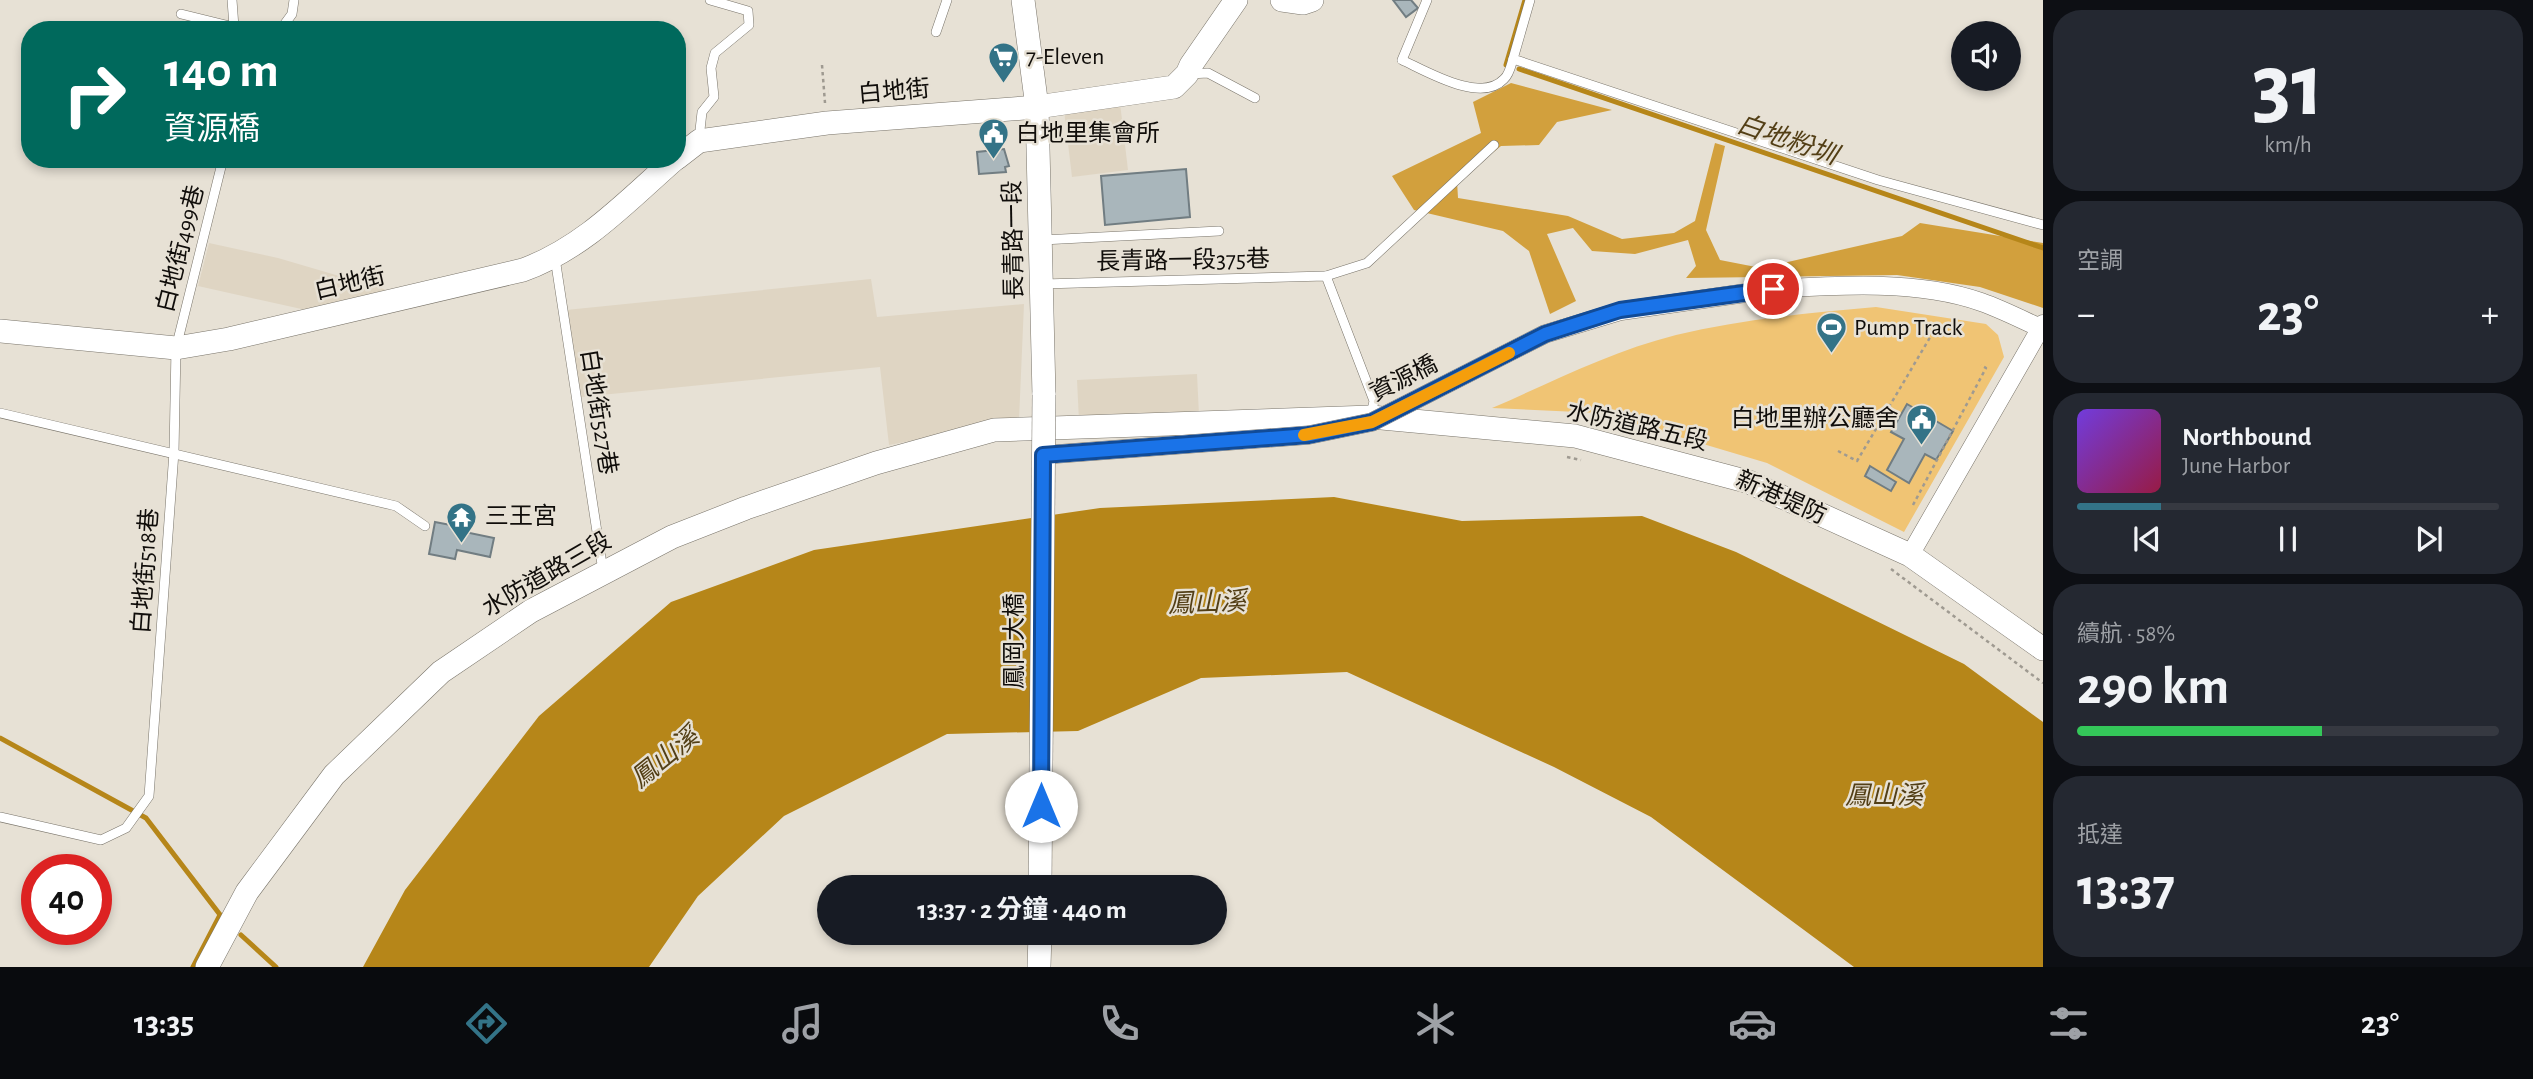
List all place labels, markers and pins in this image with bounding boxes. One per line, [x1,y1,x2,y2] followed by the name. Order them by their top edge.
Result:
[986,40,1020,84] supermarket icon: 7-Eleven
[1026,45,1104,69] place label: 7-Eleven
[976,117,1010,161] public building icon: 白地里集會所
[1016,120,1160,146] place label: 白地里集會所
[1743,259,1803,319] pin
[1814,311,1848,355] sports icon: Pump Track
[1854,316,1963,340] place label: Pump Track
[1905,402,1939,446] public building icon: 白地里辦公廳舍
[1731,405,1899,431] place label: 白地里辦公廳舍
[445,500,479,544] temple icon: 三王宮
[485,503,557,529] place label: 三王宮

